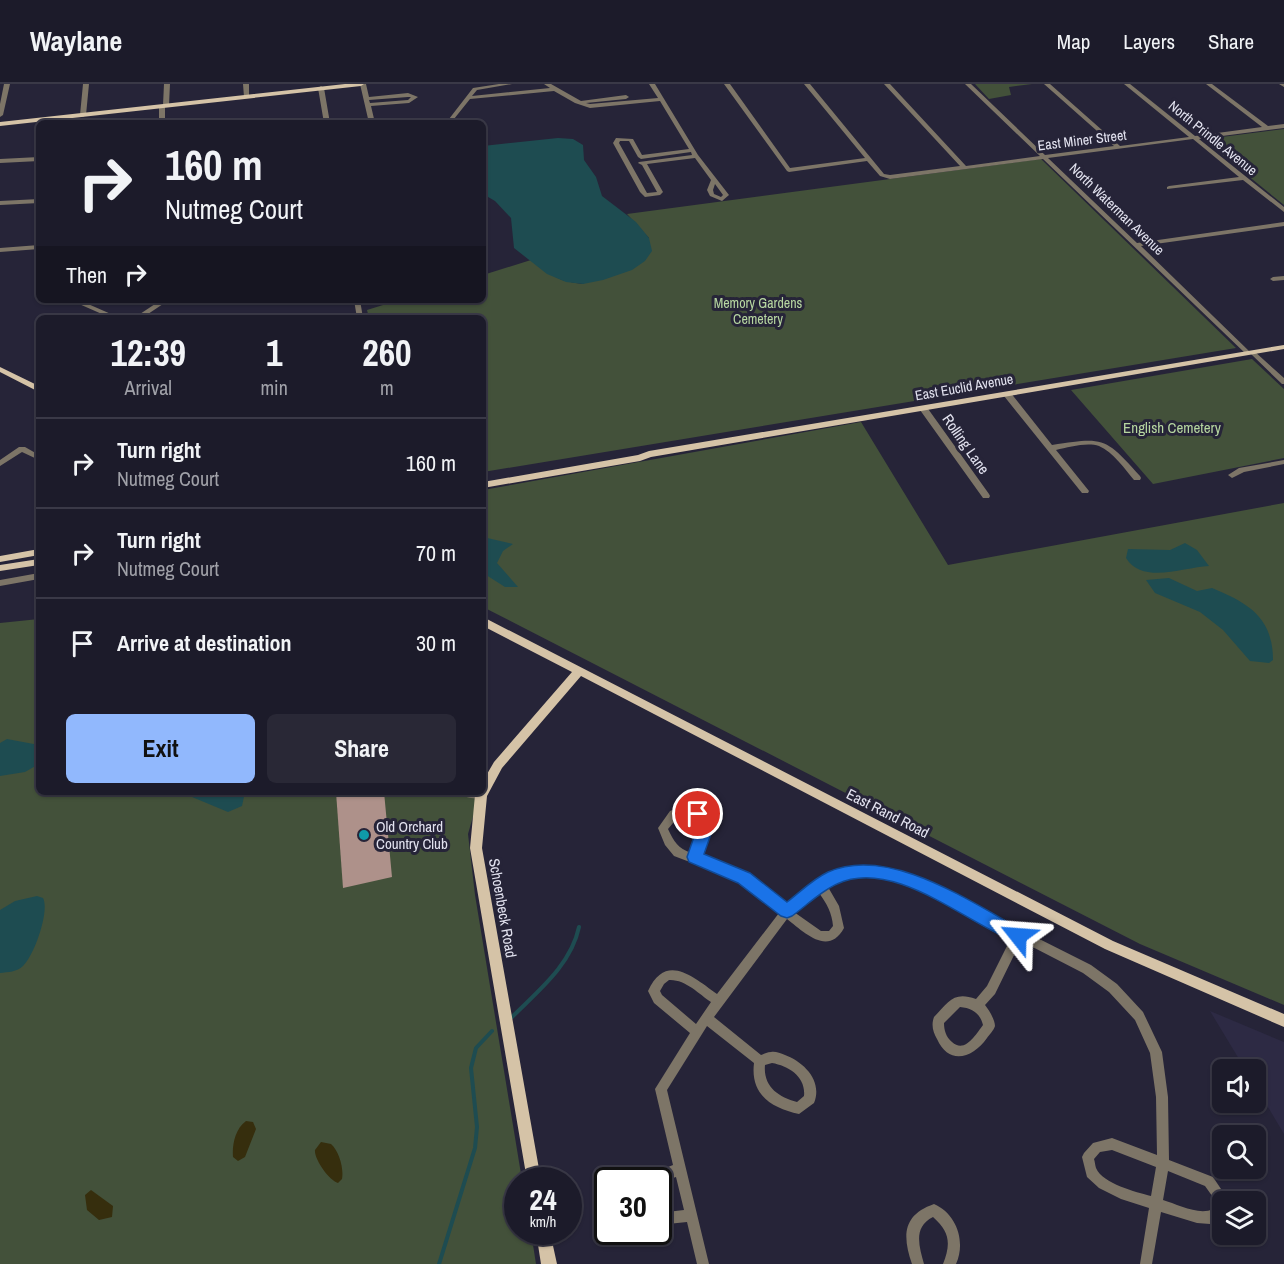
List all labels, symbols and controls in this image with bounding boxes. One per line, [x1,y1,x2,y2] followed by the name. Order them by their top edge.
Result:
[30,22,122,60] text: Waylane
[1057,27,1090,56] text: Map
[1123,27,1175,56] text: Layers
[1208,27,1254,56] text: Share
[1165,97,1261,179] street label: North Prindle Avenue
[1037,126,1127,154] street label: East Miner Street
[165,137,263,193] text: 160 m
[66,144,144,222] icon: right
[1066,159,1168,259] street label: North Waterman Avenue
[165,191,303,227] text: Nutmeg Court
[119,258,152,291] icon: right
[66,260,107,290] text: Then
[714,294,803,328] park label: Memory Gardens Cemetery
[110,329,186,377] text: 12:39
[266,329,282,377] text: 1
[362,329,412,377] text: 260
[914,370,1014,404] street label: East Euclid Avenue
[125,374,172,401] text: Arrival
[260,374,288,401] text: min
[380,374,394,401] text: m
[938,410,994,478] street label: Rolling Lane
[1123,417,1222,438] park label: English Cemetery
[117,435,201,465] text: Turn right
[66,447,99,480] icon: right
[406,448,456,478] text: 160 m
[117,465,219,492] text: Nutmeg Court
[117,525,201,555] text: Turn right
[66,537,99,570] icon: right
[416,538,456,568] text: 70 m
[117,555,219,582] text: Nutmeg Court
[66,627,99,660] icon: arrive
[117,628,291,658] text: Arrive at destination
[416,628,456,658] text: 30 m
[66,714,255,783] button: Exit
[267,714,456,783] button: Share
[843,783,933,843] street label: East Rand Road
[672,788,723,839] pin
[681,797,714,830] icon: arrive
[376,816,448,854] place label: Old Orchard Country Club
[357,828,371,842] marker: Old Orchard Country Club
[484,857,522,959] street label: Schoenbeck Road
[986,904,1050,968] position arrow
[1212,1059,1266,1245] map controls
[1212,1059,1266,1113] button: sound
[1212,1125,1266,1179] button: search
[594,1167,672,1245] speed limit sign: 30
[529,1179,557,1219] text: 24
[1212,1191,1266,1245] button: layers
[530,1211,556,1232] text: km/h

